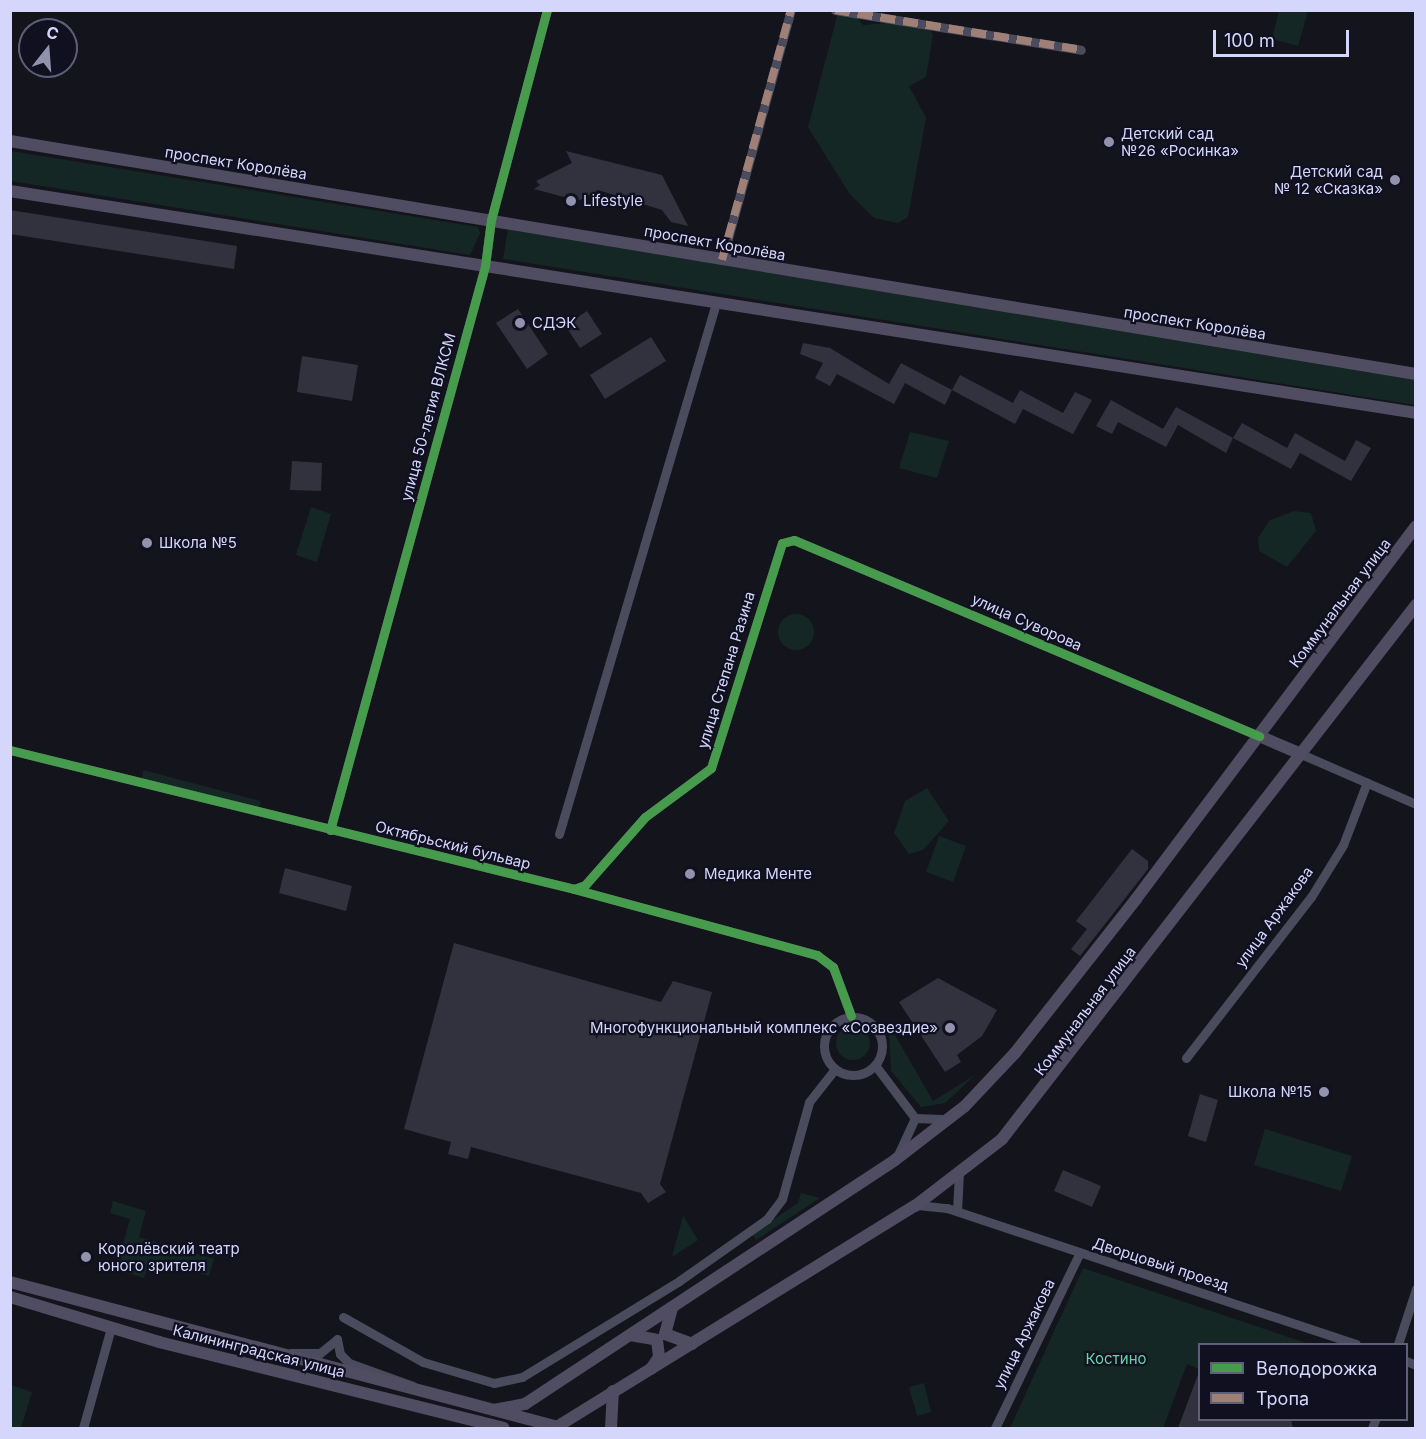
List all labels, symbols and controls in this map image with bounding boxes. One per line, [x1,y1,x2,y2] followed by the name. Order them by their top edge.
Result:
[18,18,78,78] north arrow
[1216,18,1352,56] scale bar
[44,21,61,44] text: С
[1224,30,1275,51] text: 100 m
[1121,124,1239,159] place label: Детский сад №26 «Росинка»
[1102,135,1116,149] marker: Детский сад №26 «Росинка»
[164,143,308,183] street label: проспект Королёва
[1274,162,1383,197] place label: Детский сад № 12 «Сказка»
[1388,173,1402,187] marker: Детский сад № 12 «Сказка»
[583,192,643,210] place label: Lifestyle
[564,194,578,208] marker: Lifestyle
[643,222,787,264] street label: проспект Королёва
[1123,303,1267,343] street label: проспект Королёва
[532,314,576,332] place label: СДЭК
[513,316,527,330] marker: СДЭК
[397,331,459,503] street label: улица 50-летия ВЛКСМ
[159,534,237,552] place label: Школа №5
[1286,535,1394,671] street label: Коммунальная улица
[140,536,154,550] marker: Школа №5
[693,589,759,751] street label: улица Степана Разина
[969,590,1085,654] street label: улица Суворова
[373,817,533,873] street label: Октябрьский бульвар
[1231,863,1317,971] street label: улица Аржакова
[681,865,699,883] marker: Медика Менте
[704,865,812,883] place label: Медика Менте
[1031,943,1139,1079] street label: Коммунальная улица
[590,1019,938,1037] place label: Многофункциональный комплекс «Созвездие»
[943,1021,957,1035] marker: Многофункциональный комплекс «Созвездие»
[1228,1083,1312,1101] place label: Школа №15
[1317,1085,1331,1099] marker: Школа №15
[1091,1233,1231,1295] street label: Дворцовый проезд
[98,1239,240,1274] place label: Королёвский театр юного зрителя
[79,1250,93,1264] marker: Королёвский театр юного зрителя
[990,1276,1058,1392] street label: улица Аржакова
[171,1321,347,1381] street label: Калининградская улица
[1198,1343,1408,1421] legend
[1085,1350,1147,1368] park label: Костино
[1256,1358,1377,1379] text: Велодорожка
[1256,1388,1309,1409] text: Тропа

